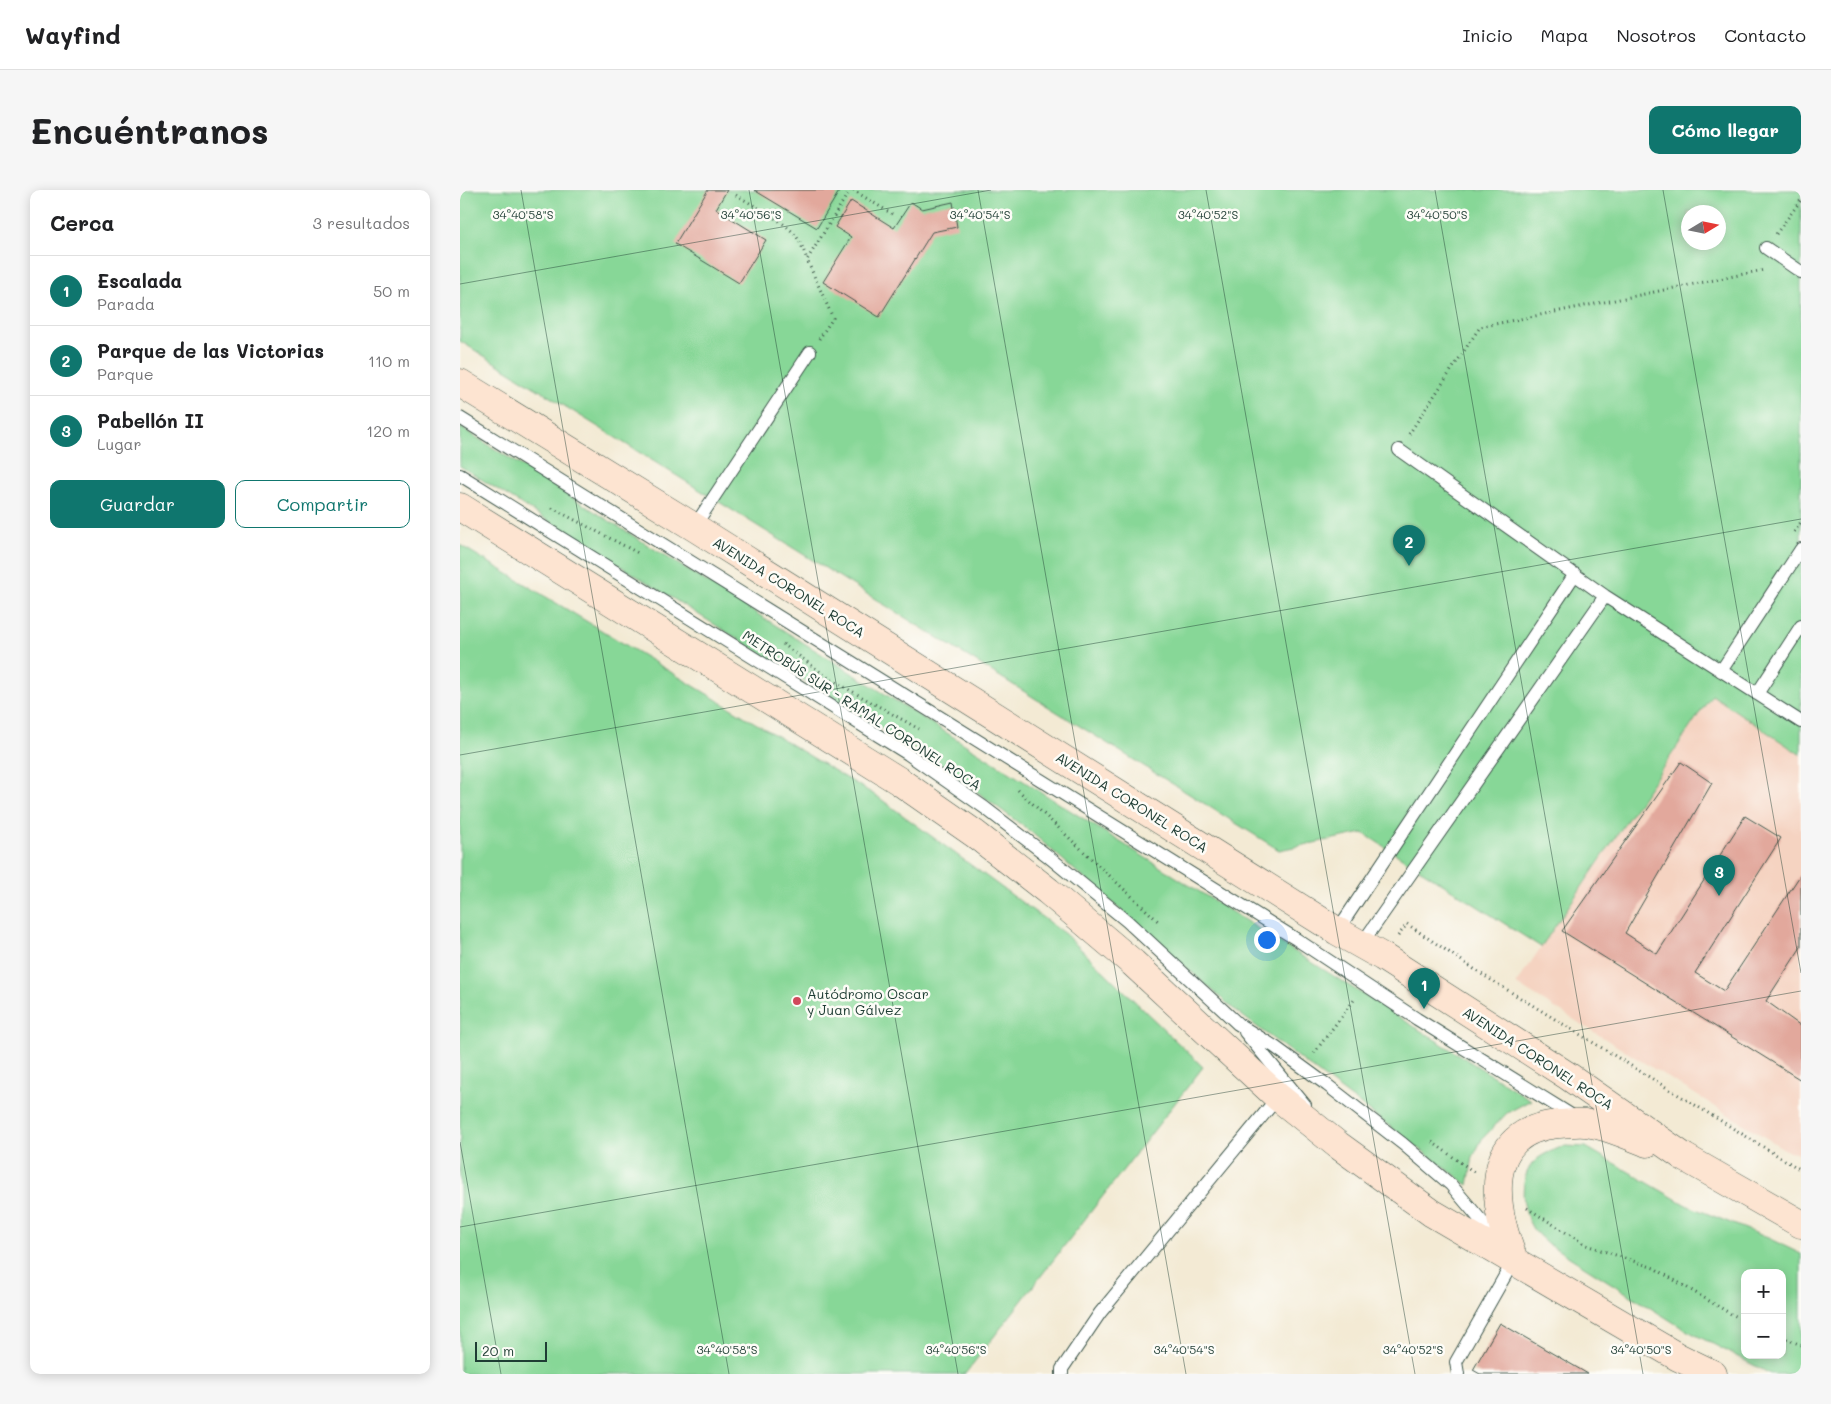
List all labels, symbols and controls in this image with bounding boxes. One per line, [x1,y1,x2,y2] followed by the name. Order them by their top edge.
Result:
[25,19,121,50] text: Wayfind
[1462,23,1513,47] text: Inicio
[1541,23,1588,47] text: Mapa
[1616,23,1696,47] text: Nosotros
[1724,23,1806,47] text: Contacto
[1649,106,1801,154] button: Cómo llegar
[30,107,269,153] text: Encuéntranos
[1681,205,1726,250] north arrow
[492,206,554,222] text: 34°40'58"S
[720,206,782,222] text: 34°40'56"S
[950,206,1011,222] text: 34°40'54"S
[1178,206,1238,222] text: 34°40'52"S
[1406,206,1468,222] text: 34°40'50"S
[50,209,115,236] text: Cerca
[313,212,410,233] text: 3 resultados
[97,268,182,293] text: Escalada
[62,280,70,301] text: 1
[373,280,410,301] text: 50 m
[97,293,155,314] text: Parada
[97,338,324,363] text: Parque de las Victorias
[62,350,70,371] text: 2
[368,350,410,371] text: 110 m
[97,363,154,384] text: Parque
[97,408,204,433] text: Pabellón II
[61,420,71,441] text: 3
[366,420,410,441] text: 120 m
[97,433,141,454] text: Lugar
[50,480,225,528] button: Guardar
[235,480,410,528] button: Compartir
[1393,525,1425,566] pin: 2
[709,532,869,642] street label: AVENIDA CORONEL ROCA
[739,626,985,794] street label: METROBÚS SUR - RAMAL CORONEL ROCA
[1052,747,1212,857] street label: AVENIDA CORONEL ROCA
[1703,855,1735,896] pin: 3
[1254,927,1280,953] your location
[1408,968,1440,1009] pin: 1
[807,984,929,1019] place label: Autódromo Oscar y Juan Gálvez
[791,995,803,1007] marker: Autódromo Oscar y Juan Gálvez
[1459,1002,1617,1114] street label: AVENIDA CORONEL ROCA
[1741,1269,1786,1359] map controls
[1741,1269,1786,1314] button: +
[1741,1314,1786,1359] button: −
[475,1339,548,1362] scale bar
[482,1341,514,1360] text: 20 m
[696,1341,758,1357] text: 34°40'58"S
[925,1341,987,1357] text: 34°40'56"S
[1154,1341,1215,1357] text: 34°40'54"S
[1383,1341,1443,1357] text: 34°40'52"S
[1610,1341,1672,1357] text: 34°40'50"S

